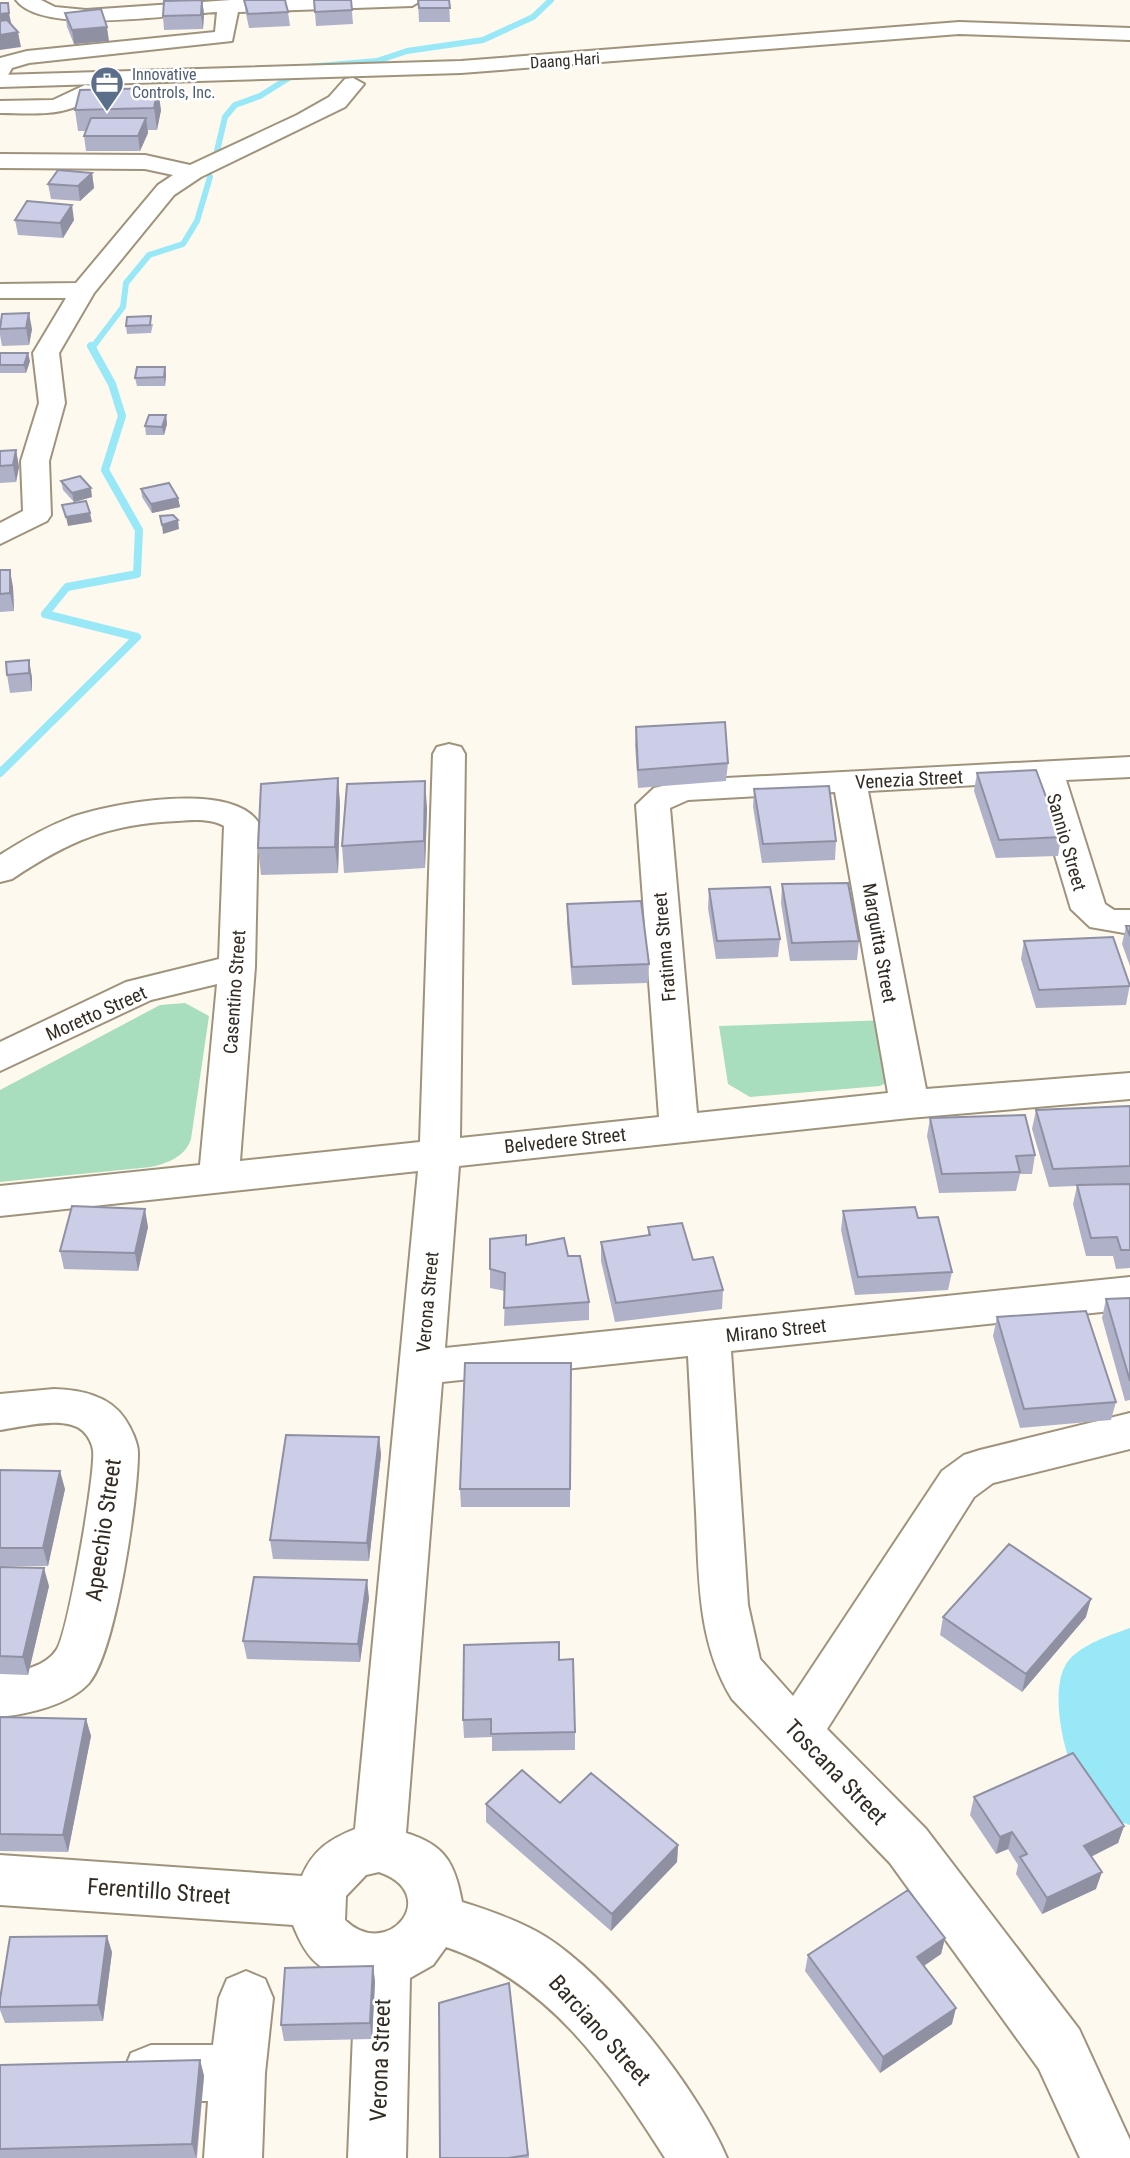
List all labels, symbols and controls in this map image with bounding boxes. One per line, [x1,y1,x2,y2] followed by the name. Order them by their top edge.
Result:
[530,49,601,72] street label: Daang Hari
[88,64,126,113] office icon: Innovative Controls, Inc.
[132,65,215,102] place label: Innovative Controls, Inc.
[855,765,964,794] street label: Venezia Street
[1042,791,1091,893] street label: Sannio Street
[858,881,901,1005] street label: Marguitta Street
[648,891,681,1003] street label: Fratinna Street
[219,929,250,1055] street label: Casentino Street
[42,981,150,1046] street label: Moretto Street
[503,1123,627,1158] street label: Belvedere Street
[412,1250,443,1354] street label: Verona Street
[725,1314,827,1347] street label: Mirano Street
[80,1457,127,1603] street label: Apeechio Street
[779,1714,893,1831] street label: Toscana Street
[86,1873,232,1910] street label: Ferentillo Street
[543,1970,656,2091] street label: Barciano Street
[365,1998,396,2122] street label: Verona Street

